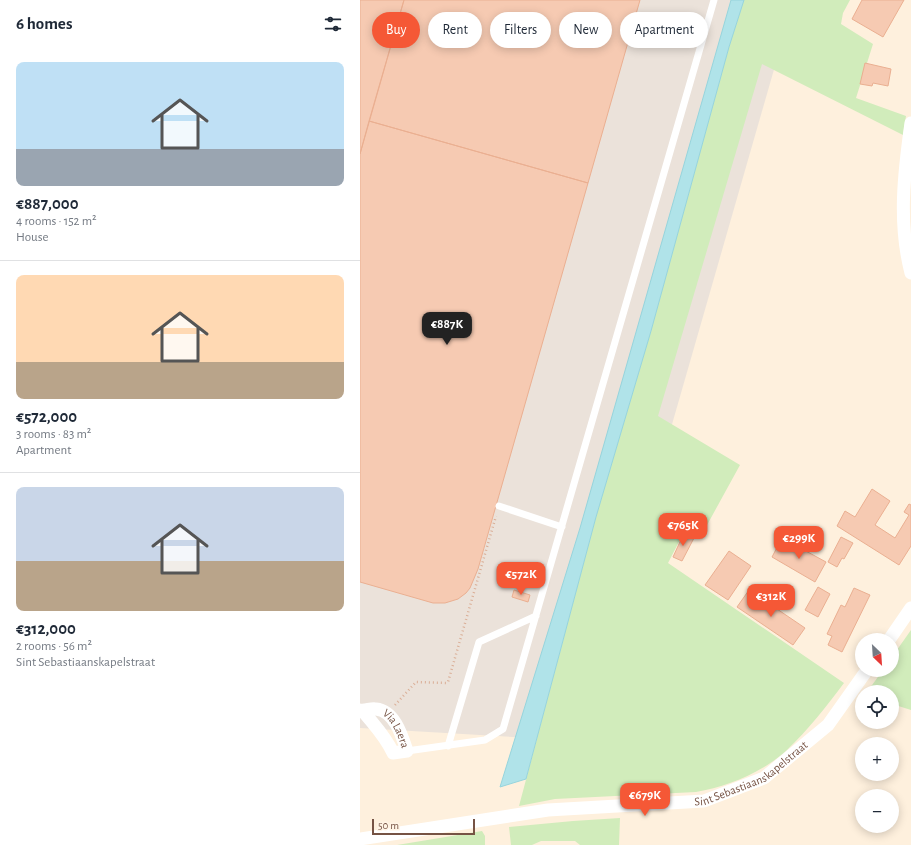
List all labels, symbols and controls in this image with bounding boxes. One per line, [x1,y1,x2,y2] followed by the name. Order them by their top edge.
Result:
[372,12,420,48] chip: Buy
[428,12,482,48] chip: Rent
[490,12,551,48] chip: Filters
[559,12,612,48] chip: New
[620,12,708,48] chip: Apartment
[322,13,344,35] icon: filters
[16,15,72,32] text: 6 homes
[144,88,216,160] icon: home
[16,195,79,212] text: €887,000
[16,215,97,228] text: 4 rooms · 152 m²
[16,231,48,244] text: House
[144,301,216,373] icon: home
[419,312,475,346] pin: €887K
[431,318,463,331] text: €887K
[16,408,77,425] text: €572,000
[16,428,91,441] text: 3 rooms · 83 m²
[16,444,71,457] text: Apartment
[144,513,216,585] icon: home
[655,513,711,547] pin: €765K
[667,519,699,532] text: €765K
[771,526,827,560] pin: €299K
[783,532,815,545] text: €299K
[493,562,549,596] pin: €572K
[505,568,537,581] text: €572K
[743,584,799,618] pin: €312K
[756,590,786,603] text: €312K
[16,620,76,637] text: €312,000
[855,633,899,677] north arrow
[855,633,899,833] map controls
[16,640,92,653] text: 2 rooms · 56 m²
[16,656,155,669] text: Sint Sebastiaanskapelstraat
[855,685,899,729] button: locate
[381,707,412,750] street label: Via Laera
[855,737,899,781] button: +
[694,739,810,808] street label: Sint Sebastiaanskapelstraat
[617,783,673,817] pin: €679K
[629,789,661,802] text: €679K
[855,789,899,833] button: −
[372,817,475,836] scale bar
[378,820,399,831] text: 50 m

